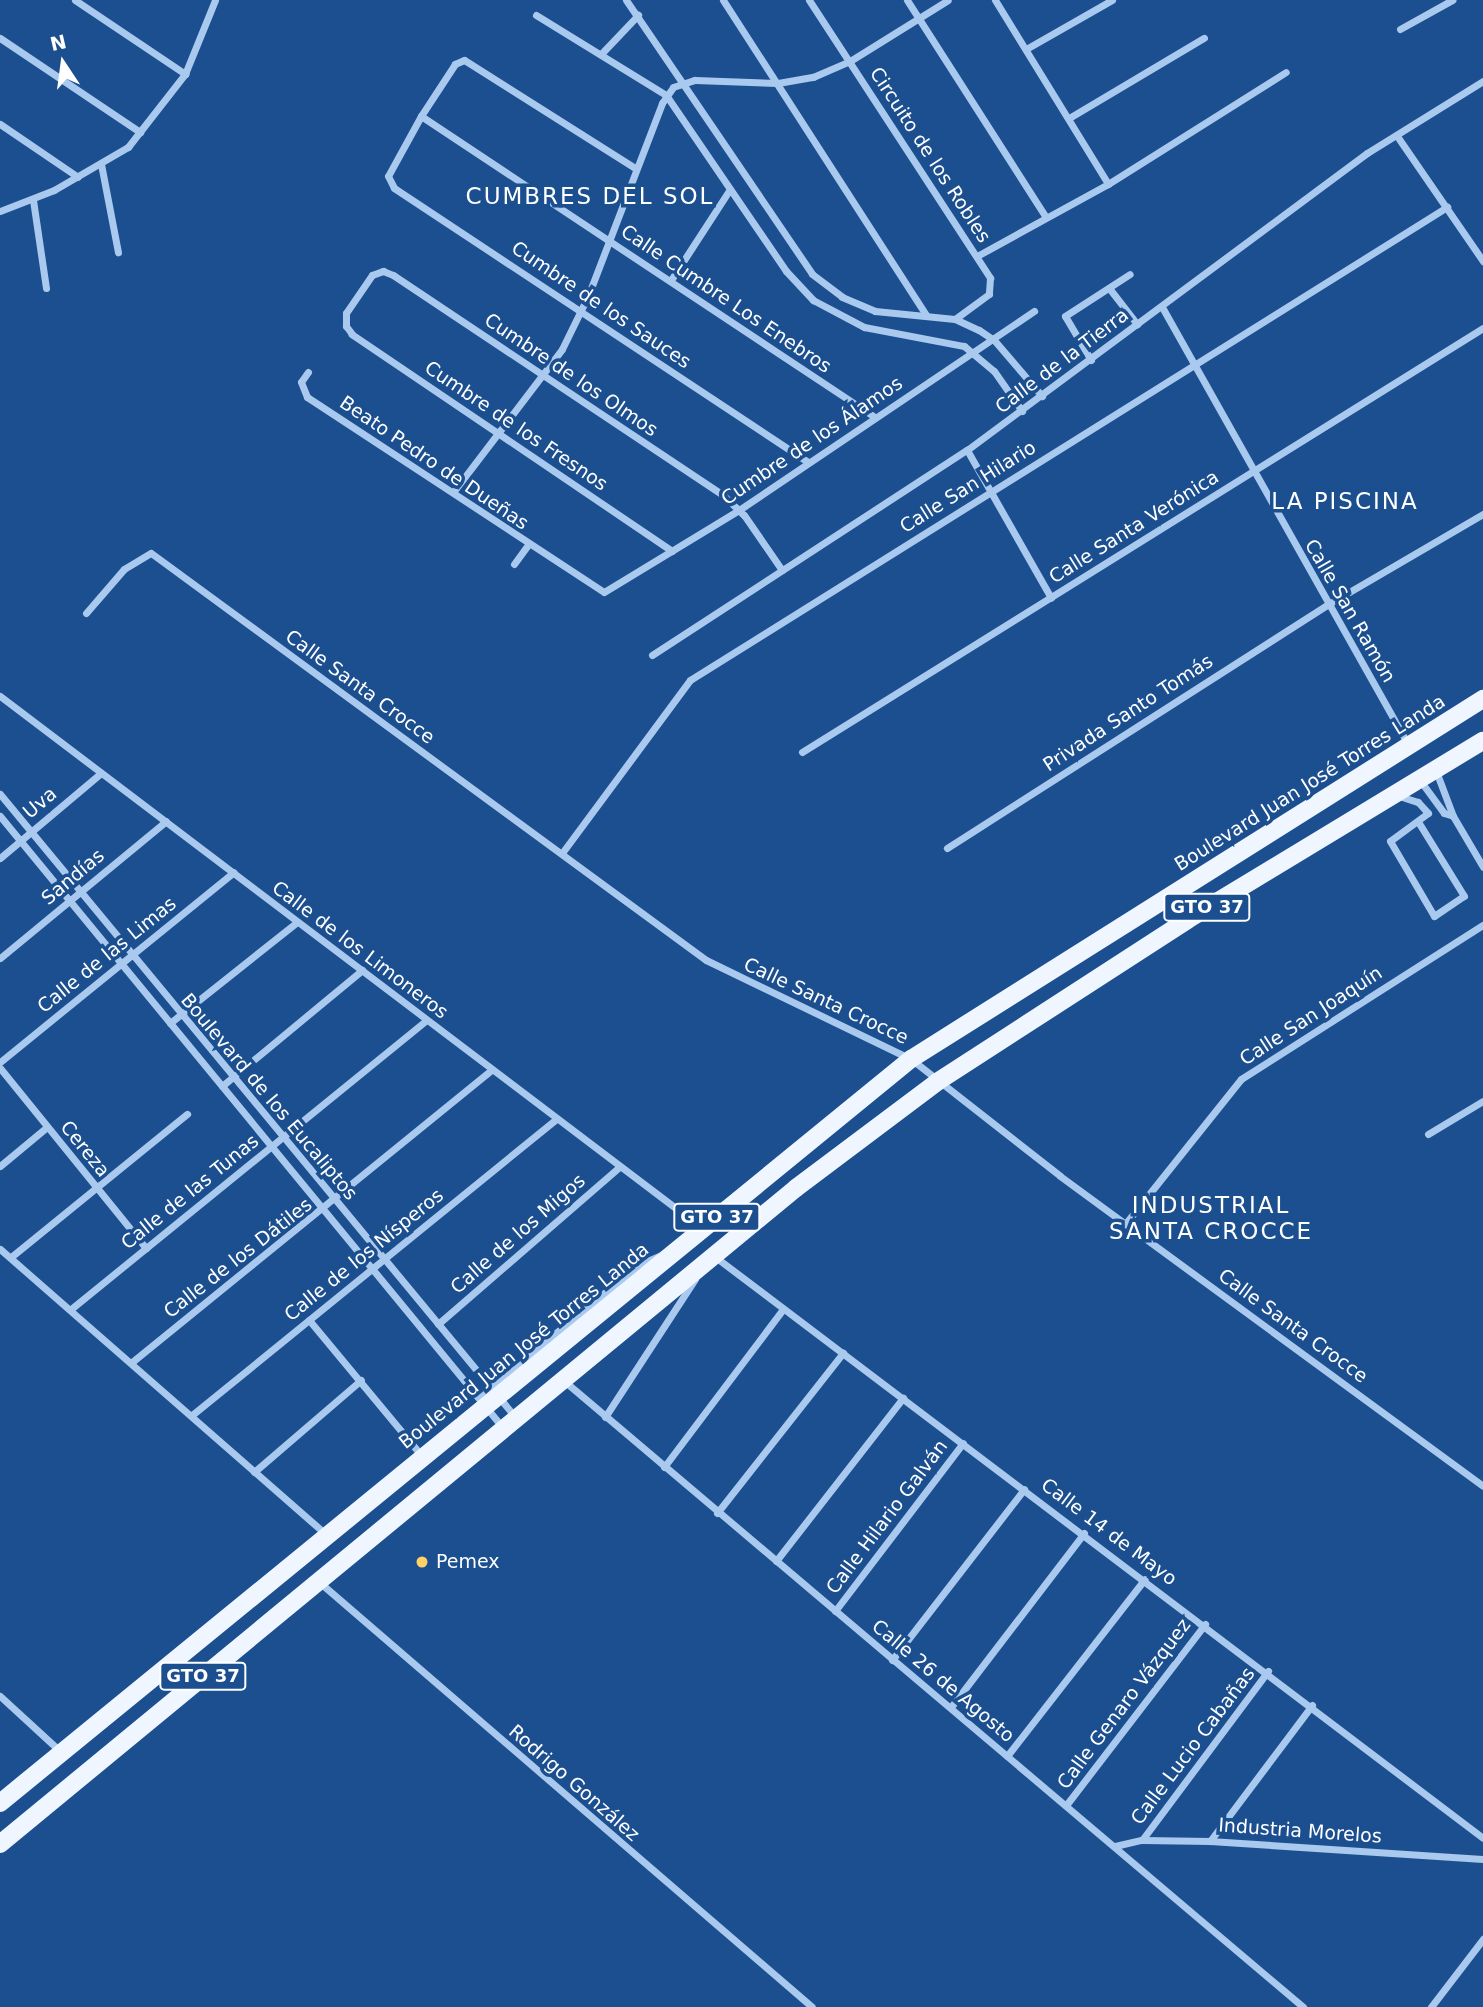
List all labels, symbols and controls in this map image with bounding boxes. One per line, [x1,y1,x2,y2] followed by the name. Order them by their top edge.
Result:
[28,28,98,98] north arrow
[48,30,68,55] text: N
[865,63,995,247] street label: Circuito de los Robles
[467,182,713,210] district label: CUMBRES DEL SOL
[617,220,835,378] street label: Calle Cumbre Los Enebros
[507,236,695,374] street label: Cumbre de los Sauces
[991,303,1133,419] street label: Calle de la Tierra
[480,309,662,441] street label: Cumbre de los Olmos
[420,356,612,496] street label: Cumbre de los Fresnos
[717,372,907,510] street label: Cumbre de los Álamos
[335,391,533,535] street label: Beato Pedro de Dueñas
[896,436,1040,538] street label: Calle San Hilario
[1045,465,1223,589] street label: Calle Santa Verónica
[1273,487,1417,515] district label: LA PISCINA
[1300,535,1400,687] street label: Calle San Ramón
[281,625,439,749] street label: Calle Santa Crocce
[1039,650,1217,776] street label: Privada Santo Tomás
[1170,690,1450,876] street label: Boulevard Juan José Torres Landa
[19,782,61,824] street label: Uva
[37,844,109,910] street label: Sandías
[267,876,453,1024] street label: Calle de los Limoneros
[33,892,181,1018] street label: Calle de las Limas
[1163,893,1251,922] road number: GTO 37
[740,953,912,1049] street label: Calle Santa Crocce
[1235,961,1387,1071] street label: Calle San Joaquín
[176,989,362,1205] street label: Boulevard de los Eucaliptos
[55,1116,115,1182] street label: Cereza
[117,1130,263,1254] street label: Calle de las Tunas
[446,1169,590,1299] street label: Calle de los Migos
[280,1184,448,1326] street label: Calle de los Nísperos
[1110,1191,1312,1245] district label: INDUSTRIAL SANTA CROCCE
[159,1193,317,1323] street label: Calle de los Dátiles
[673,1202,761,1232] road number: GTO 37
[394,1238,654,1454] street label: Boulevard Juan José Torres Landa
[1214,1264,1372,1388] street label: Calle Santa Crocce
[822,1435,952,1599] street label: Calle Hilario Galván
[1037,1474,1181,1590] street label: Calle 14 de Mayo
[436,1551,500,1573] place label: Pemex
[414,1554,430,1570] marker: Pemex
[1053,1614,1195,1794] street label: Calle Genaro Vázquez
[867,1615,1019,1747] street label: Calle 26 de Agosto
[159,1661,247,1690] road number: GTO 37
[1126,1663,1260,1829] street label: Calle Lucio Cabañas
[504,1720,644,1846] street label: Rodrigo González
[1218,1814,1382,1848] street label: Industria Morelos

